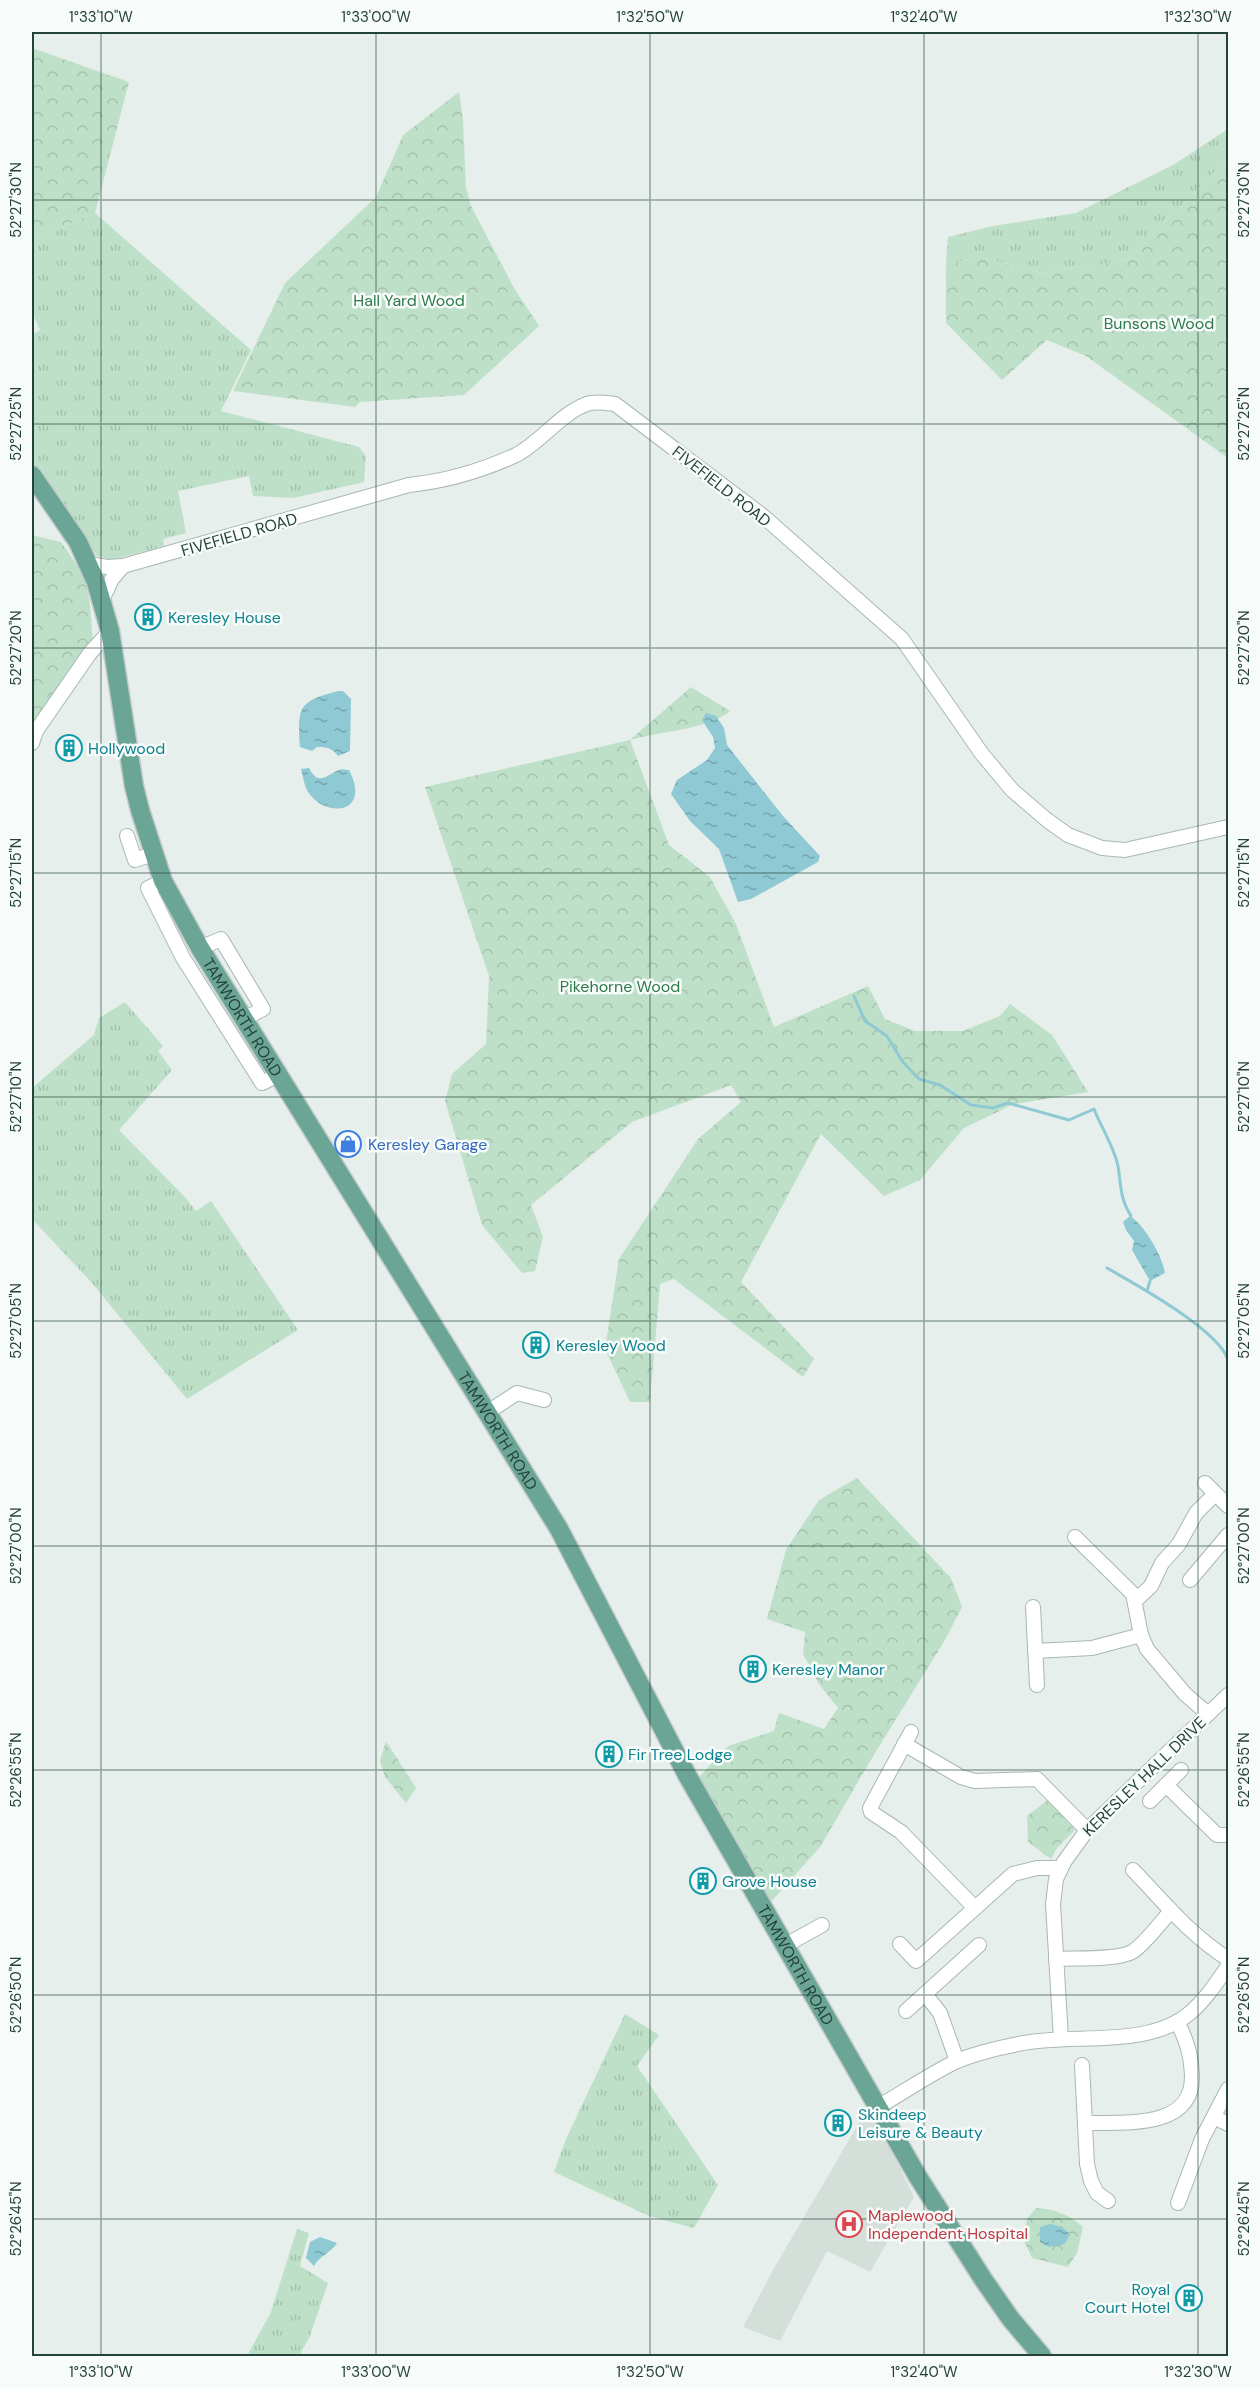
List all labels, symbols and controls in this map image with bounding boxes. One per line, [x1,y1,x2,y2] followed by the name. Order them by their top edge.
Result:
[69,7,133,27] text: 1°33'10"W
[341,7,411,27] text: 1°33'00"W
[616,7,684,27] text: 1°32'50"W
[890,7,958,27] text: 1°32'40"W
[1164,7,1232,27] text: 1°32'30"W
[6,162,26,238] text: 52°27'30"N
[1234,162,1254,238] text: 52°27'30"N
[353,290,465,311] park label: Hall Yard Wood
[1104,313,1214,334] park label: Bunsons Wood
[6,387,26,461] text: 52°27'25"N
[1234,387,1254,461] text: 52°27'25"N
[668,441,775,532] street label: FIVEFIELD ROAD
[179,508,300,561] street label: FIVEFIELD ROAD
[133,602,163,632] building icon: Keresley House
[168,607,281,628] place label: Keresley House
[6,610,26,686] text: 52°27'20"N
[1234,610,1254,686] text: 52°27'20"N
[54,733,84,763] building icon: Hollywood
[88,738,165,759] place label: Hollywood
[6,838,26,908] text: 52°27'15"N
[1234,838,1254,908] text: 52°27'15"N
[198,954,287,1081] street label: TAMWORTH ROAD
[560,976,680,997] park label: Pikehorne Wood
[6,1061,26,1133] text: 52°27'10"N
[1234,1061,1254,1133] text: 52°27'10"N
[333,1129,363,1159] shop icon: Keresley Garage
[368,1134,487,1155] place label: Keresley Garage
[6,1283,26,1359] text: 52°27'05"N
[1234,1283,1254,1359] text: 52°27'05"N
[521,1330,551,1360] building icon: Keresley Wood
[556,1335,666,1356] place label: Keresley Wood
[453,1367,542,1494] street label: TAMWORTH ROAD
[6,1507,26,1585] text: 52°27'00"N
[1234,1507,1254,1585] text: 52°27'00"N
[738,1654,768,1684] building icon: Keresley Manor
[772,1659,885,1680] place label: Keresley Manor
[1078,1712,1211,1841] street label: KERESLEY HALL DRIVE
[6,1732,26,1808] text: 52°26'55"N
[1234,1732,1254,1808] text: 52°26'55"N
[594,1739,624,1769] building icon: Fir Tree Lodge
[628,1744,732,1765] place label: Fir Tree Lodge
[688,1866,718,1896] building icon: Grove House
[722,1871,817,1892] place label: Grove House
[753,1901,839,2029] street label: TAMWORTH ROAD
[6,1957,26,2033] text: 52°26'50"N
[1234,1957,1254,2033] text: 52°26'50"N
[858,2104,983,2143] place label: Skindeep Leisure & Beauty
[823,2108,853,2138] building icon: Skindeep Leisure & Beauty
[6,2181,26,2257] text: 52°26'45"N
[1234,2181,1254,2257] text: 52°26'45"N
[868,2205,1028,2244] place label: Maplewood Independent Hospital
[834,2209,864,2239] hospital icon: Maplewood Independent Hospital
[1085,2279,1170,2318] place label: Royal Court Hotel
[1174,2283,1204,2313] building icon: Royal Court Hotel
[69,2362,133,2382] text: 1°33'10"W
[341,2362,411,2382] text: 1°33'00"W
[616,2362,684,2382] text: 1°32'50"W
[890,2362,958,2382] text: 1°32'40"W
[1164,2362,1232,2382] text: 1°32'30"W

